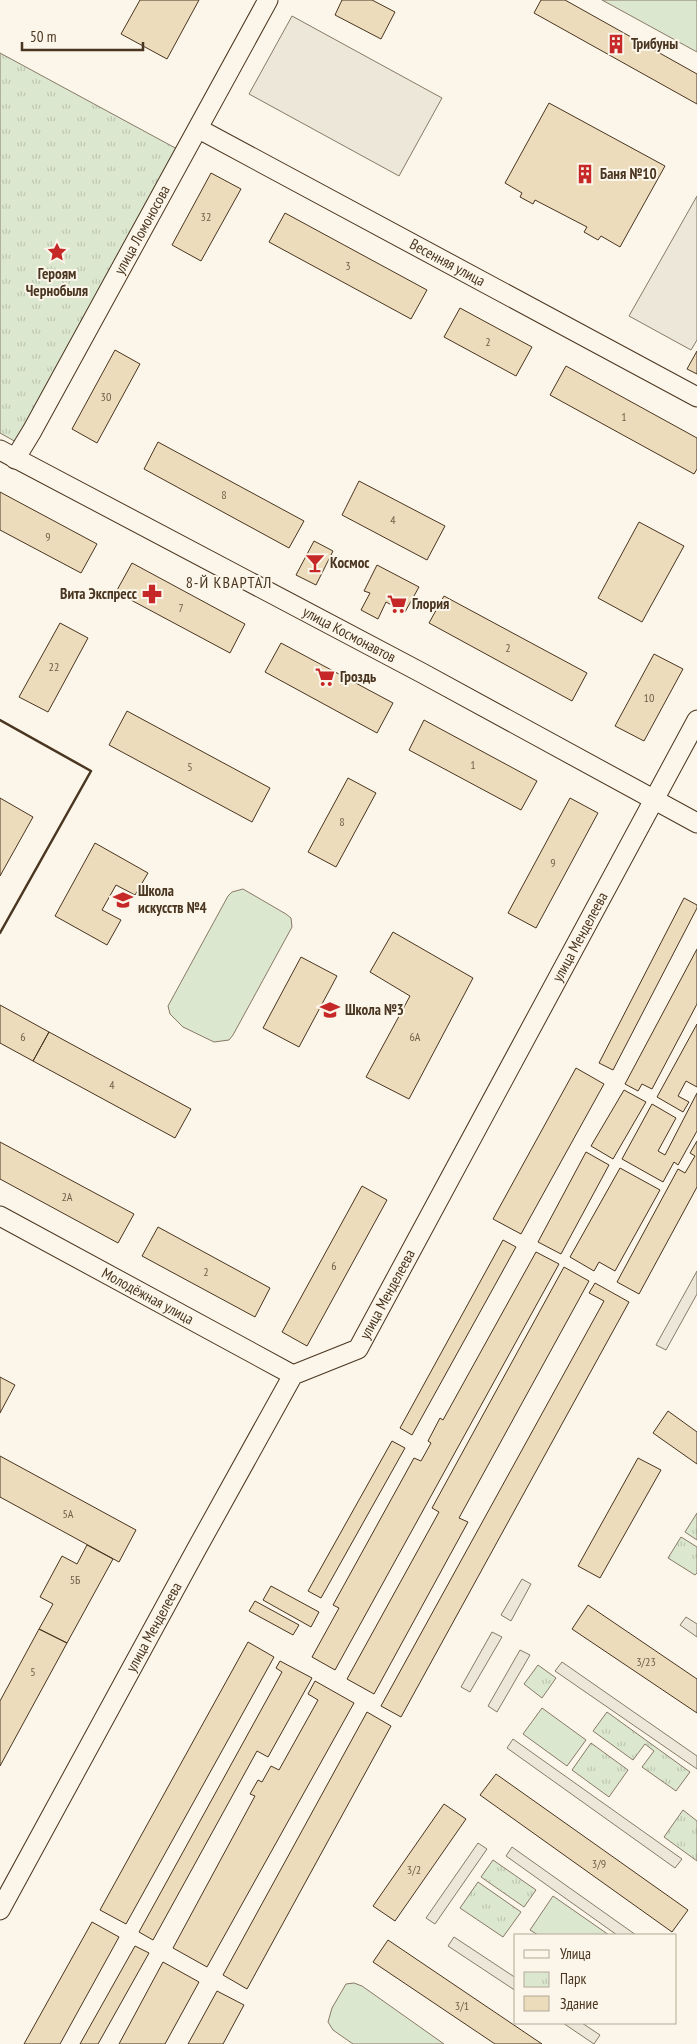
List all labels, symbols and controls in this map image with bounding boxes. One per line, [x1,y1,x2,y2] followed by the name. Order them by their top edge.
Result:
[22,20,144,52] scale bar
[30,27,56,46] text: 50 m
[605,33,627,55] building icon: Трибуны
[631,34,678,53] place label: Трибуны
[574,163,596,185] building icon: Баня №10
[600,164,657,183] place label: Баня №10
[110,182,174,278] street label: улица Ломоносова
[201,209,211,224] house number: 32
[407,234,489,290] street label: Весенняя улица
[46,241,68,263] place icon: Героям Чернобыля
[345,258,351,273] house number: 3
[26,264,88,300] place label: Героям Чернобыля
[485,334,491,349] house number: 2
[101,389,111,404] house number: 30
[621,409,627,424] house number: 1
[221,487,227,502] house number: 8
[390,512,396,527] house number: 4
[45,529,51,544] house number: 9
[304,552,326,574] bar icon: Космос
[330,553,370,572] place label: Космос
[186,572,272,592] district label: 8-Й КВАРТАЛ
[141,583,163,605] pharmacy icon: Вита Экспресс
[60,584,138,603] place label: Вита Экспресс
[386,593,408,615] supermarket icon: Глория
[412,594,449,613] place label: Глория
[178,600,184,615] house number: 7
[300,602,399,666] street label: улица Космонавтов
[505,640,511,655] house number: 2
[49,659,59,674] house number: 22
[314,666,336,688] supermarket icon: Гроздь
[340,667,376,686] place label: Гроздь
[644,690,654,705] house number: 10
[470,757,476,772] house number: 1
[187,759,193,774] house number: 5
[339,814,345,829] house number: 8
[550,855,556,870] house number: 9
[138,881,207,917] place label: Школа искусств №4
[112,889,134,911] school or university icon: Школа искусств №4
[548,889,612,985] street label: улица Менделеева
[319,999,341,1021] school or university icon: Школа №3
[345,1000,404,1019] place label: Школа №3
[20,1029,26,1044] house number: 6
[409,1029,421,1044] house number: 6А
[109,1077,115,1092] house number: 4
[61,1189,73,1204] house number: 2А
[355,1246,419,1342] street label: улица Менделеева
[331,1258,337,1273] house number: 6
[99,1263,197,1328] street label: Молодёжная улица
[203,1264,209,1279] house number: 2
[62,1506,74,1521] house number: 5А
[70,1572,80,1587] house number: 5Б
[121,1579,186,1675] street label: улица Менделеева
[636,1654,656,1669] house number: 3/23
[30,1664,36,1679] house number: 5
[592,1856,606,1871] house number: 3/9
[407,1862,421,1877] house number: 3/2
[514,1934,677,2024] legend
[560,1944,591,1963] text: Улица
[560,1969,586,1988] text: Парк
[560,1994,598,2013] text: Здание
[455,1998,469,2013] house number: 3/1

